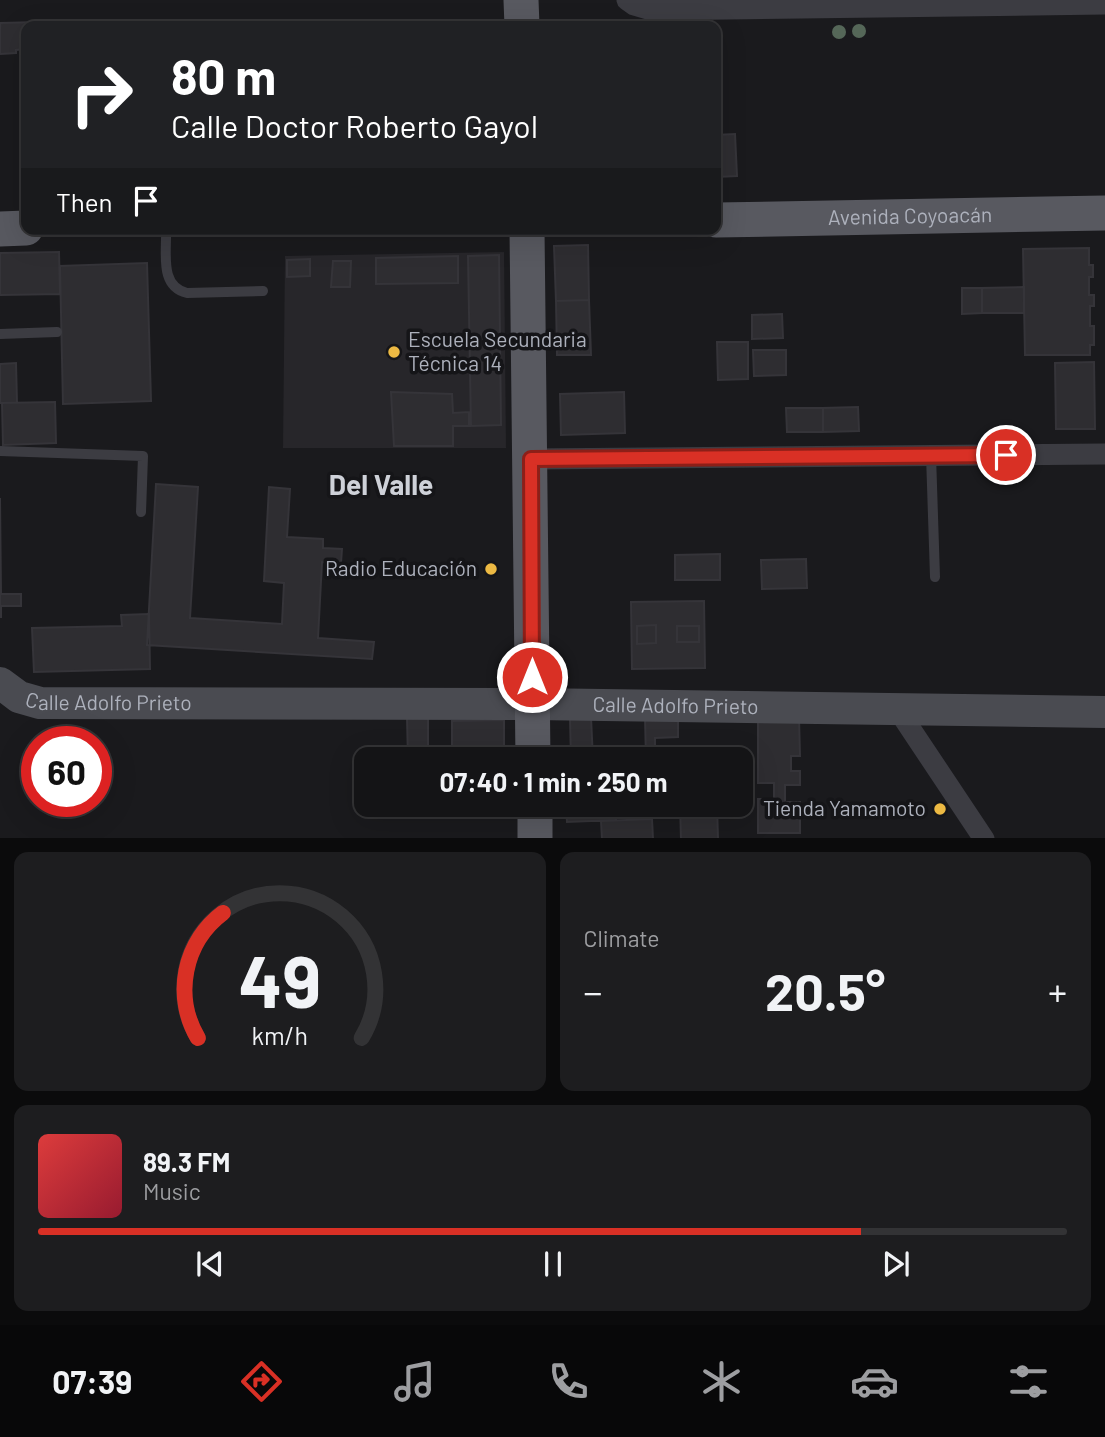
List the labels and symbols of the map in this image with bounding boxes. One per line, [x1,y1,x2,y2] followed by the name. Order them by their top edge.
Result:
[828,201,992,229] street label: Avenida Coyoacán
[408,326,587,375] place label: Escuela Secundaria Técnica 14
[386,344,402,360] marker: Escuela Secundaria Técnica 14
[976,425,1036,485] pin
[329,467,433,501] district label: Del Valle
[325,555,477,580] place label: Radio Educación
[483,561,499,577] marker: Radio Educación
[495,640,569,714] position arrow
[23,686,192,714] street label: Calle Adolfo Prieto
[592,691,759,718] street label: Calle Adolfo Prieto
[21,726,112,817] speed limit sign: 60
[763,795,926,820] place label: Tienda Yamamoto
[932,801,948,817] marker: Tienda Yamamoto

